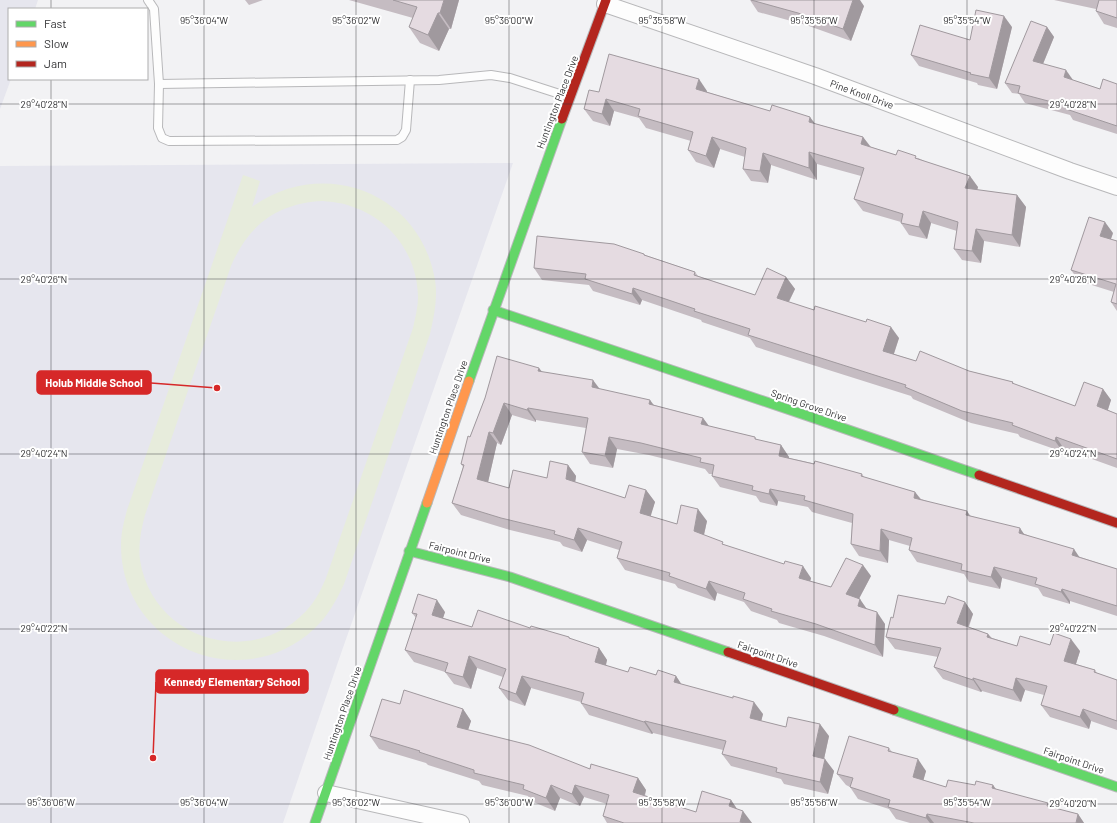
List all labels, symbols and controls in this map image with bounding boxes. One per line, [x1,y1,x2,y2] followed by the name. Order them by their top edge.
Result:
[8,8,148,80] legend
[180,14,228,26] text: 95°36'04"W
[332,14,380,26] text: 95°36'02"W
[485,14,533,26] text: 95°36'00"W
[638,14,686,26] text: 95°35'58"W
[790,14,838,26] text: 95°35'56"W
[943,14,991,26] text: 95°35'54"W
[44,16,67,30] text: Fast
[44,36,69,50] text: Slow
[534,54,580,150] street label: Huntington Place Drive
[44,56,67,70] text: Jam
[829,77,895,111] street label: Pine Knoll Drive
[21,98,67,110] text: 29°40'28"N
[1050,98,1096,110] text: 29°40'28"N
[21,273,67,285] text: 29°40'26"N
[1050,273,1096,285] text: 29°40'26"N
[426,358,470,456] street label: Huntington Place Drive
[37,371,151,394] callout: Holub Middle School
[45,376,143,389] text: Holub Middle School
[769,386,849,424] street label: Spring Grove Drive
[21,447,67,459] text: 29°40'24"N
[1050,447,1096,459] text: 29°40'24"N
[428,539,492,565] street label: Fairpoint Drive
[21,622,67,634] text: 29°40'22"N
[1050,622,1096,634] text: 29°40'22"N
[736,638,800,670] street label: Fairpoint Drive
[320,664,364,762] street label: Huntington Place Drive
[156,670,308,693] callout: Kennedy Elementary School
[164,675,300,688] text: Kennedy Elementary School
[1042,744,1106,776] street label: Fairpoint Drive
[27,796,75,808] text: 95°36'06"W
[180,796,228,808] text: 95°36'04"W
[332,796,380,808] text: 95°36'02"W
[485,796,533,808] text: 95°36'00"W
[638,796,686,808] text: 95°35'58"W
[790,796,838,808] text: 95°35'56"W
[943,796,991,808] text: 95°35'54"W
[1049,797,1097,809] text: 29°40'20"N

